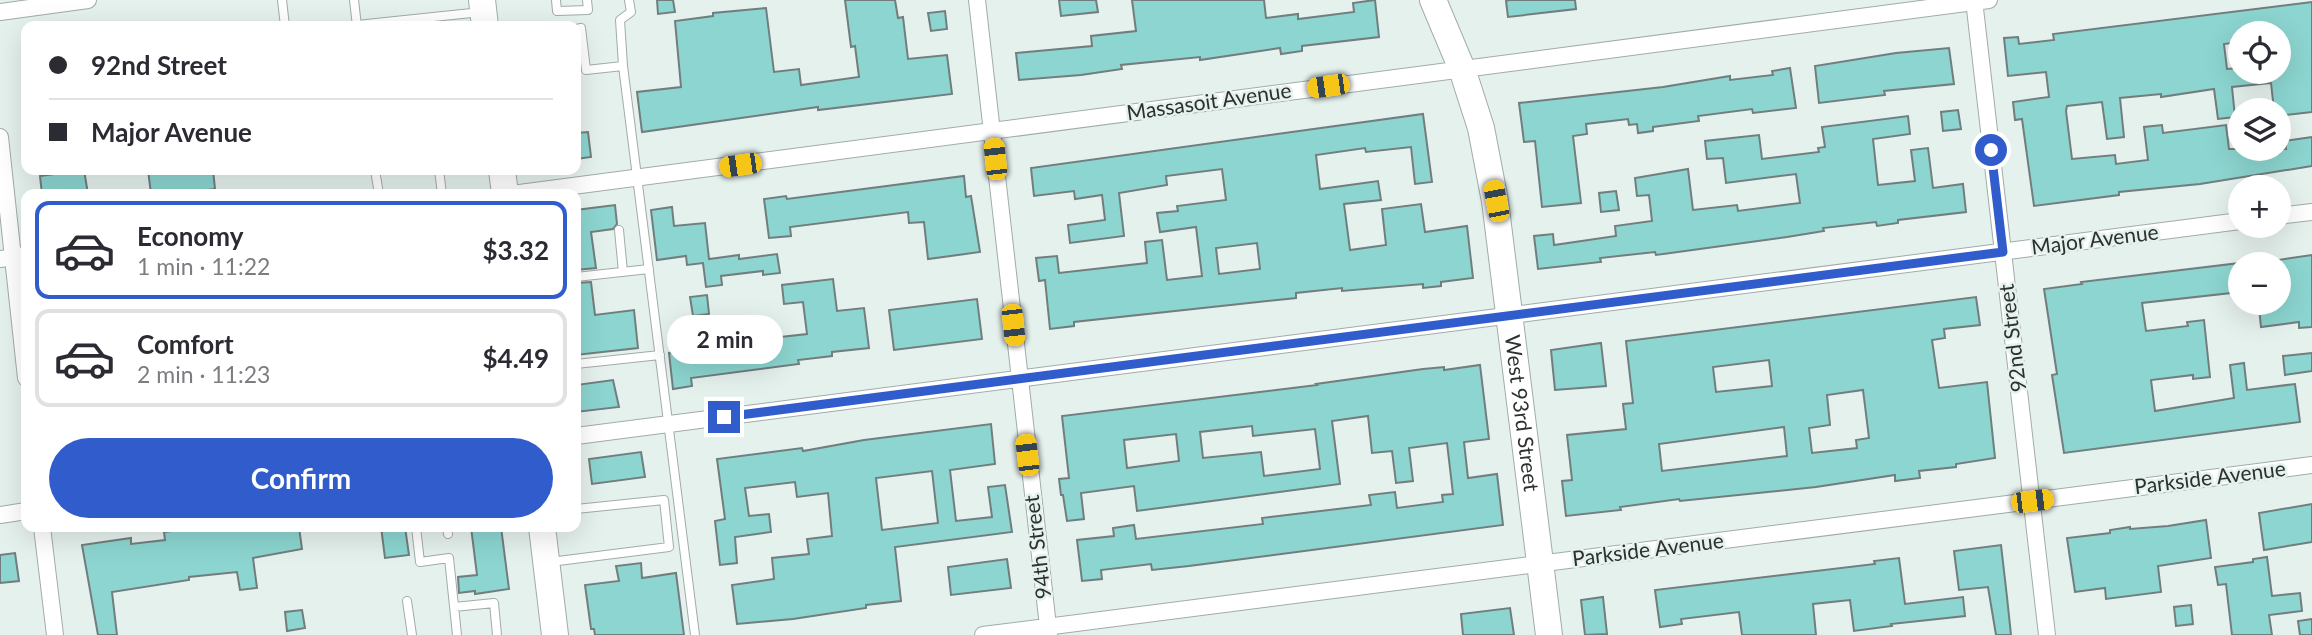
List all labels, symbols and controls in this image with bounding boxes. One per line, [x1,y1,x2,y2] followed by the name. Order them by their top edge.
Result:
[2228,21,2291,315] map controls
[2228,21,2291,84] button: locate
[91,49,227,81] text: 92nd Street
[1306,73,1351,99] car
[1125,77,1293,124] street label: Massasoit Avenue
[2228,98,2291,161] button: layers
[91,116,252,148] text: Major Avenue
[1975,134,2007,166] route start
[983,137,1008,181] car
[718,152,763,178] car
[2228,175,2291,238] button: +
[1482,178,1511,224] car
[2030,218,2160,259] street label: Major Avenue
[53,219,116,282] icon: car
[137,220,243,252] text: Economy
[483,234,549,266] text: $3.32
[137,252,270,280] text: 1 min · 11:22
[2228,252,2291,315] button: −
[1992,282,2031,394] street label: 92nd Street
[1001,303,1026,347] car
[666,316,782,364] callout: 2 min
[696,325,754,353] text: 2 min
[53,327,116,390] icon: car
[137,328,234,360] text: Comfort
[1501,333,1545,493] street label: West 93rd Street
[483,342,549,374] text: $4.49
[137,360,270,388] text: 2 min · 11:23
[708,401,740,433] route end
[1015,433,1040,477] car
[49,438,553,518] button: Confirm
[2133,455,2287,498] street label: Parkside Avenue
[2010,488,2055,514] car
[1018,493,1055,600] street label: 94th Street
[1571,527,1725,570] street label: Parkside Avenue

